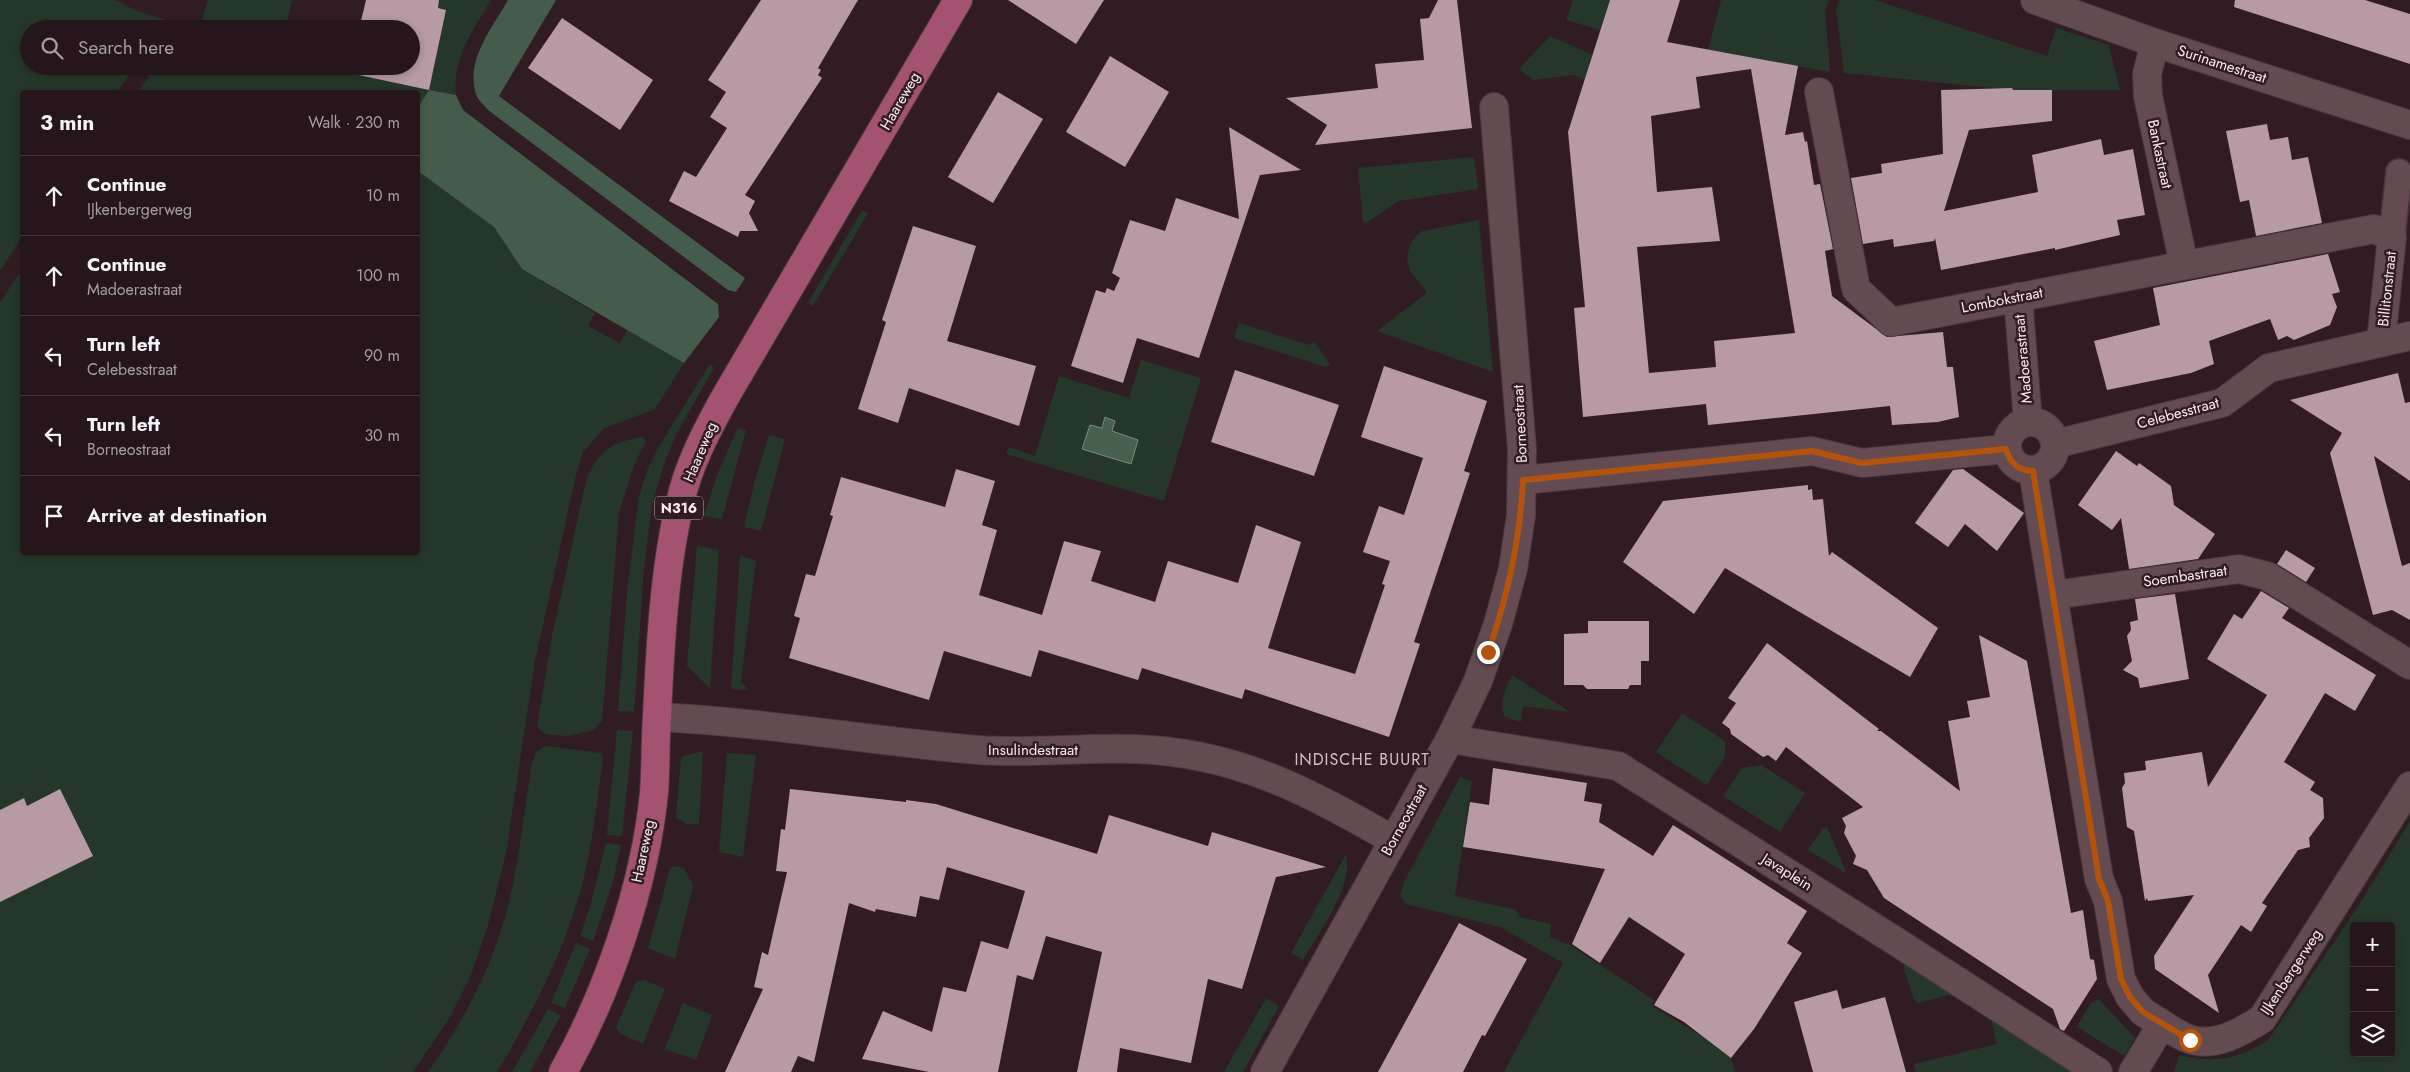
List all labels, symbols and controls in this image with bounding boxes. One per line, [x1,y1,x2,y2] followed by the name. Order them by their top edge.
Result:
[20,20,420,75] search box
[38,34,66,62] icon: search
[78,34,174,61] text: Search here
[2175,39,2270,89] street label: Surinamestraat
[875,68,925,134] street label: Haareweg
[40,108,94,138] text: 3 min
[308,111,400,134] text: Walk · 230 m
[2142,117,2178,191] street label: Bankastraat
[87,171,166,198] text: Continue
[40,182,68,210] icon: ahead
[366,184,400,207] text: 10 m
[87,198,192,221] text: IJkenbergerweg
[2372,250,2402,328] street label: Billitonstraat
[87,251,166,278] text: Continue
[40,262,68,290] icon: ahead
[356,264,400,287] text: 100 m
[87,278,182,301] text: Madoerastraat
[1959,281,2045,319] street label: Lombokstraat
[2008,313,2038,404] street label: Madoerastraat
[87,331,160,358] text: Turn left
[40,342,68,370] icon: left
[364,344,400,367] text: 90 m
[87,358,177,381] text: Celebesstraat
[1507,384,1533,464] street label: Borneostraat
[2134,391,2222,435] street label: Celebesstraat
[87,411,160,438] text: Turn left
[677,418,723,486] street label: Haareweg
[40,422,68,450] icon: left
[364,424,400,447] text: 30 m
[87,438,171,461] text: Borneostraat
[655,496,703,520] road number: N316
[40,502,68,530] icon: arrive
[87,502,267,529] text: Arrive at destination
[2142,559,2229,593] street label: Soembastraat
[1477,641,1500,664] route end
[988,739,1078,761] street label: Insulindestraat
[1294,748,1430,771] district label: INDISCHE BUURT
[1375,780,1433,860] street label: Borneostraat
[626,817,660,885] street label: Haareweg
[1756,847,1817,896] street label: Javaplein
[2350,922,2395,1057] map controls
[2350,922,2395,967] button: +
[2255,925,2327,1019] street label: IJkenbergerweg
[2350,967,2395,1012] button: −
[2350,1012,2395,1057] button: layers
[2179,1029,2202,1052] route start

